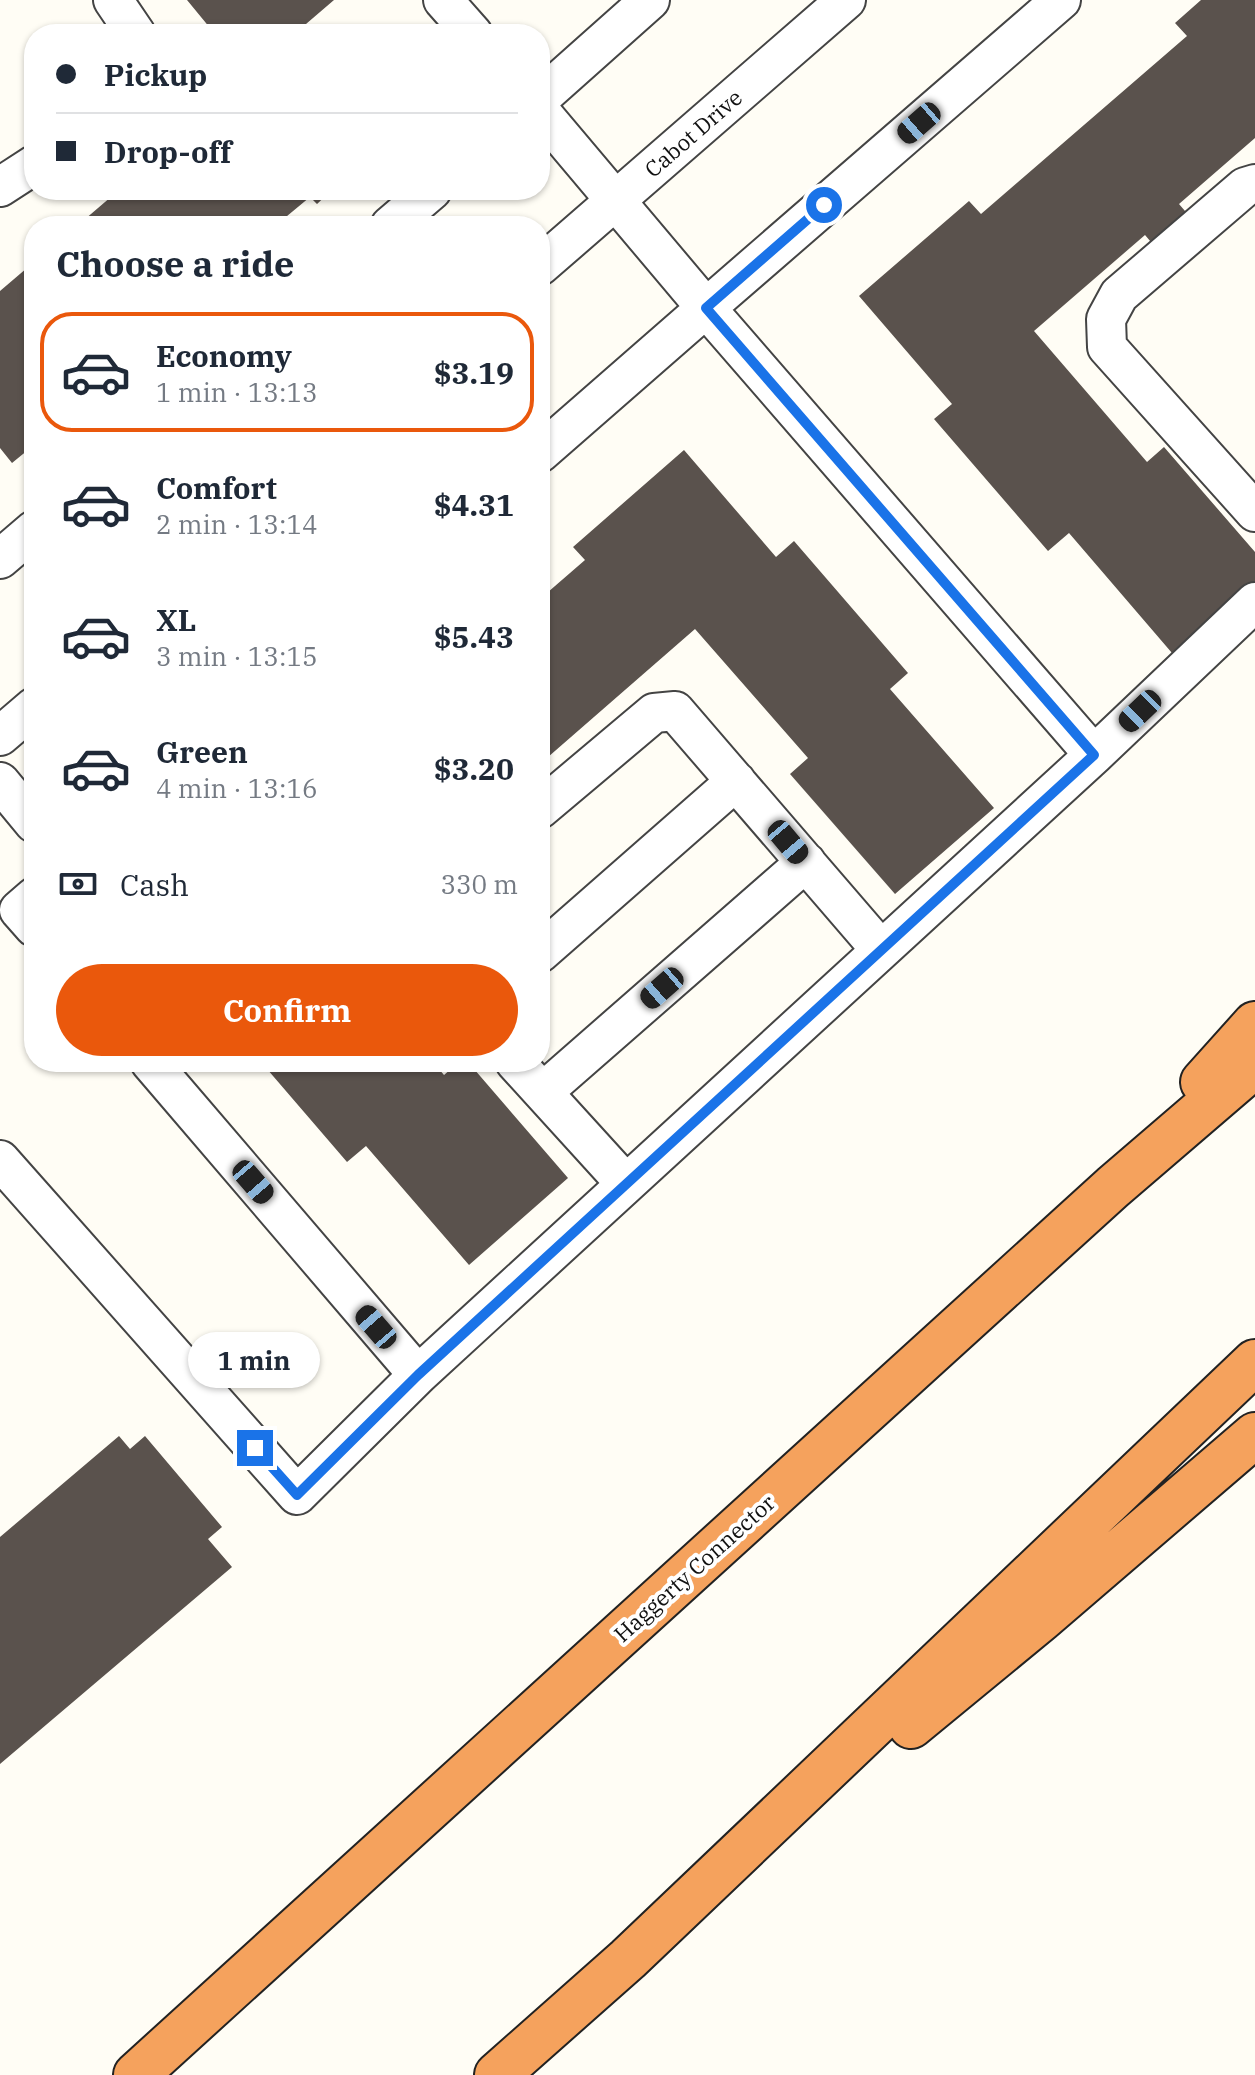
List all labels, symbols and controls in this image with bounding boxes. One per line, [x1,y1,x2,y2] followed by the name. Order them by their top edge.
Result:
[104,55,207,94] text: Pickup
[638,83,748,183] street label: Cabot Drive
[893,98,945,148] car
[104,132,232,171] text: Drop-off
[806,187,842,223] route start
[56,240,295,287] text: Choose a ride
[60,336,132,408] icon: car
[156,336,292,375] text: Economy
[434,353,514,392] text: $3.19
[156,375,318,409] text: 1 min · 13:13
[60,468,132,540] icon: car
[156,468,277,507] text: Comfort
[434,485,514,524] text: $4.31
[156,507,318,541] text: 2 min · 13:14
[60,600,132,672] icon: car
[156,600,196,639] text: XL
[434,617,514,656] text: $5.43
[156,639,318,673] text: 3 min · 13:15
[1114,686,1166,736] car
[60,732,132,804] icon: car
[156,732,248,771] text: Green
[434,749,514,788] text: $3.20
[156,771,318,805] text: 4 min · 13:16
[763,816,813,868] car
[56,862,100,906] icon: cash
[120,865,189,904] text: Cash
[440,867,518,901] text: 330 m
[636,963,688,1013] car
[56,964,518,1056] button: Confirm
[228,1156,278,1208] car
[351,1301,401,1353] car
[189,1332,321,1388] callout: 1 min
[218,1343,290,1377] text: 1 min
[237,1430,273,1466] route end
[607,1488,781,1648] street label: Haggerty Connector

